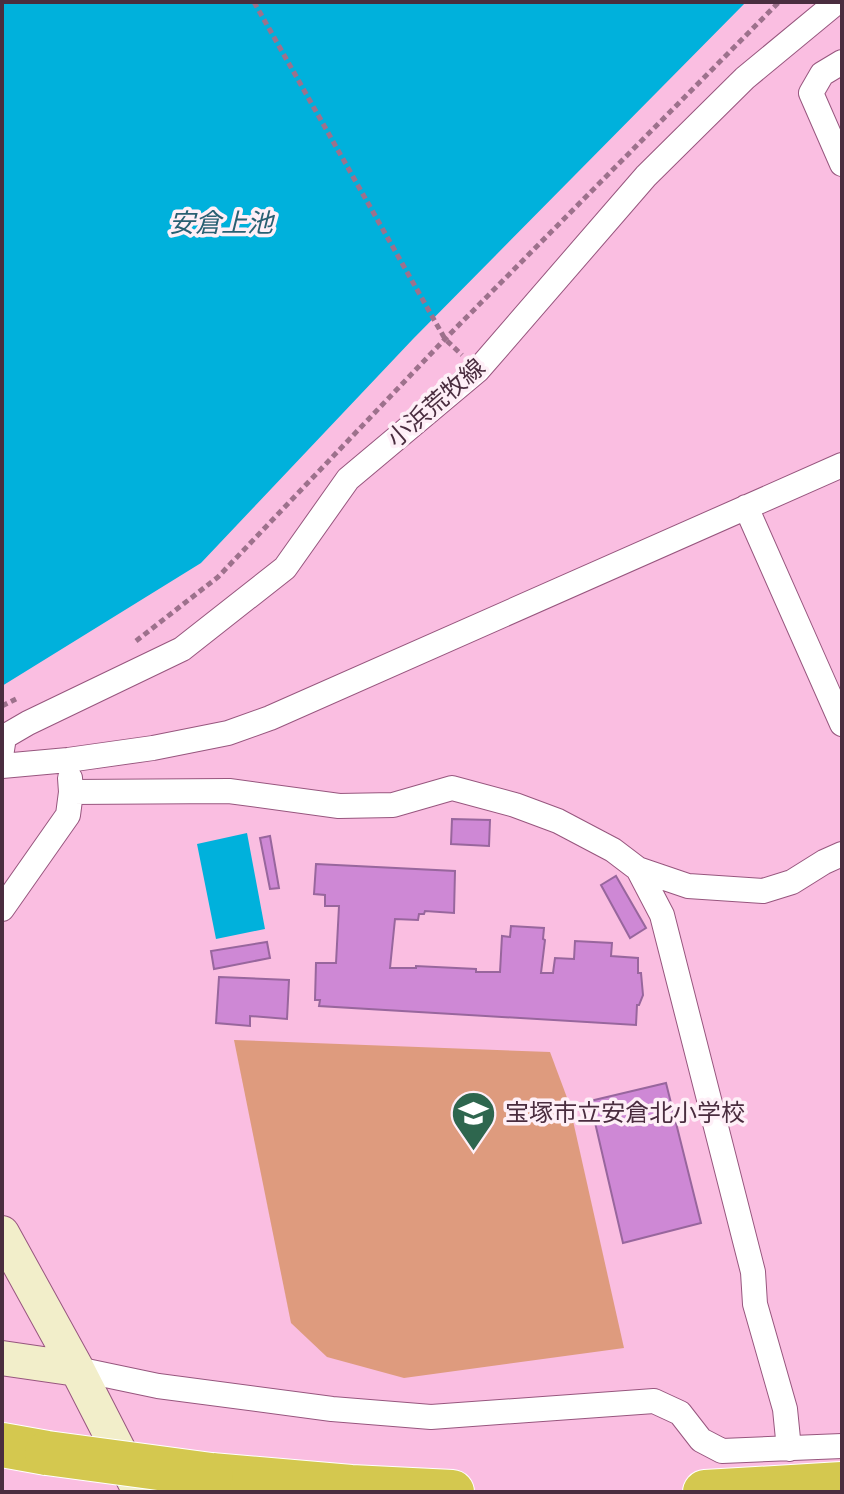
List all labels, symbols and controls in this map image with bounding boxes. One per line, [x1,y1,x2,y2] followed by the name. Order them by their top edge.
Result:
[169,207,276,238] water label: 安倉上池
[381,352,490,453] street label: 小浜荒牧線
[450,1089,498,1152] school or university icon: 宝塚市立安倉北小学校
[505,1098,745,1127] place label: 宝塚市立安倉北小学校

